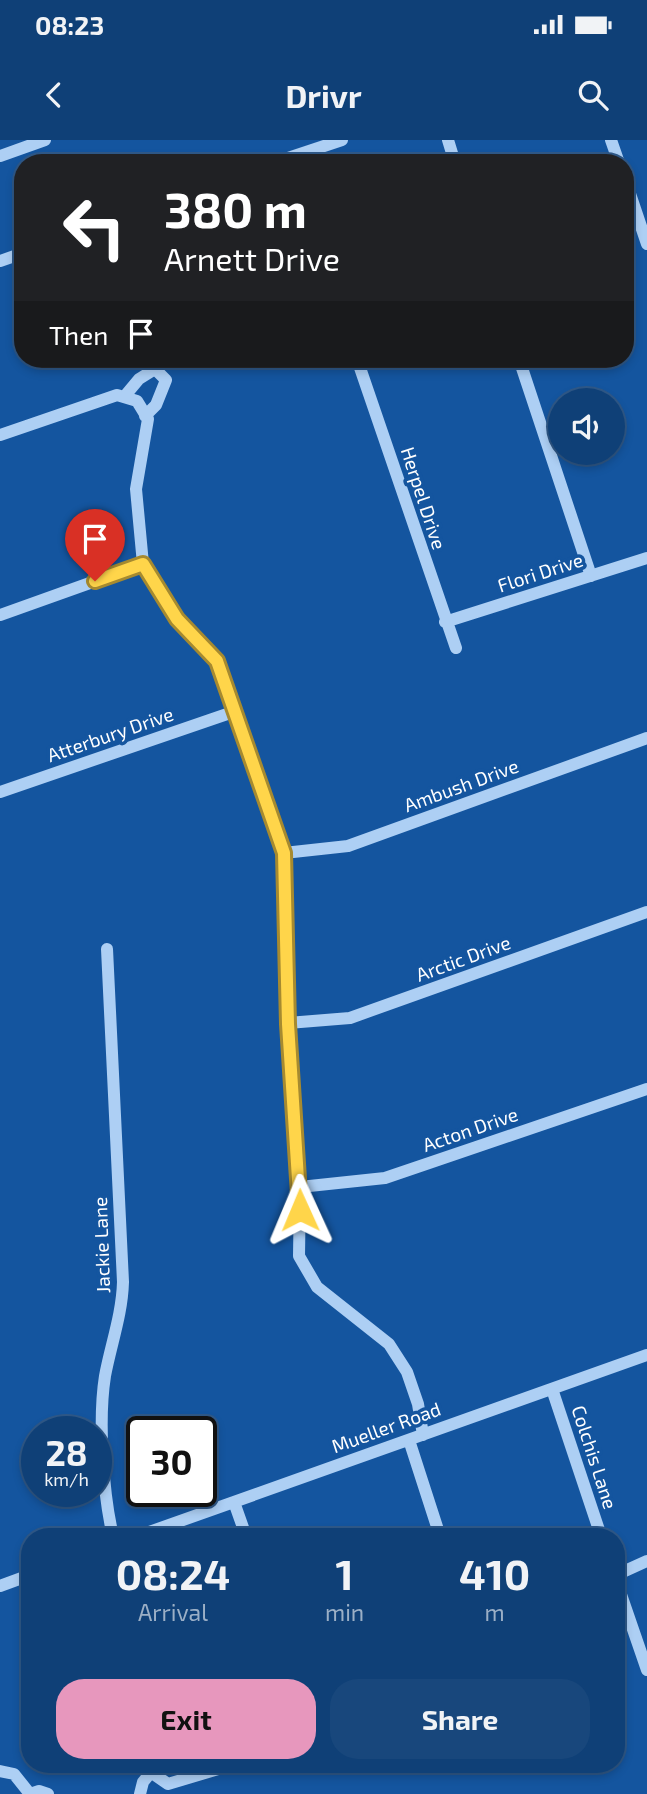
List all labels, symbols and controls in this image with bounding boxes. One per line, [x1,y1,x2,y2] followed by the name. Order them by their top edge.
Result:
[35,9,104,40] text: 08:23
[35,76,73,114] icon: back
[285,76,362,114] text: Drivr
[574,76,612,114] icon: search
[164,179,307,238] text: 380 m
[49,182,140,273] icon: left
[164,239,340,277] text: Arnett Drive
[122,315,160,353] icon: arrive
[49,319,108,350] text: Then
[548,388,625,465] map controls
[548,388,625,465] button: sound
[397,444,451,552] street label: Herpel Drive
[65,509,125,581] pin
[76,520,114,558] icon: arrive
[494,547,586,597] street label: Flori Drive
[44,702,176,766] street label: Atterbury Drive
[401,754,521,816] street label: Ambush Drive
[413,930,513,986] street label: Arctic Drive
[419,1102,521,1156] street label: Acton Drive
[263,1173,337,1247] position arrow
[88,1196,114,1294] street label: Jackie Lane
[328,1397,444,1457] street label: Mueller Road
[567,1402,623,1512] street label: Colchis Lane
[126,1416,217,1507] speed limit sign: 30
[45,1431,88,1473] text: 28
[44,1468,89,1490] text: km/h
[116,1548,230,1598] text: 08:24
[336,1548,354,1598] text: 1
[459,1548,530,1598] text: 410
[138,1598,208,1626] text: Arrival
[325,1598,364,1626] text: min
[485,1598,505,1626] text: m
[56,1679,316,1759] button: Exit
[330,1679,590,1759] button: Share

